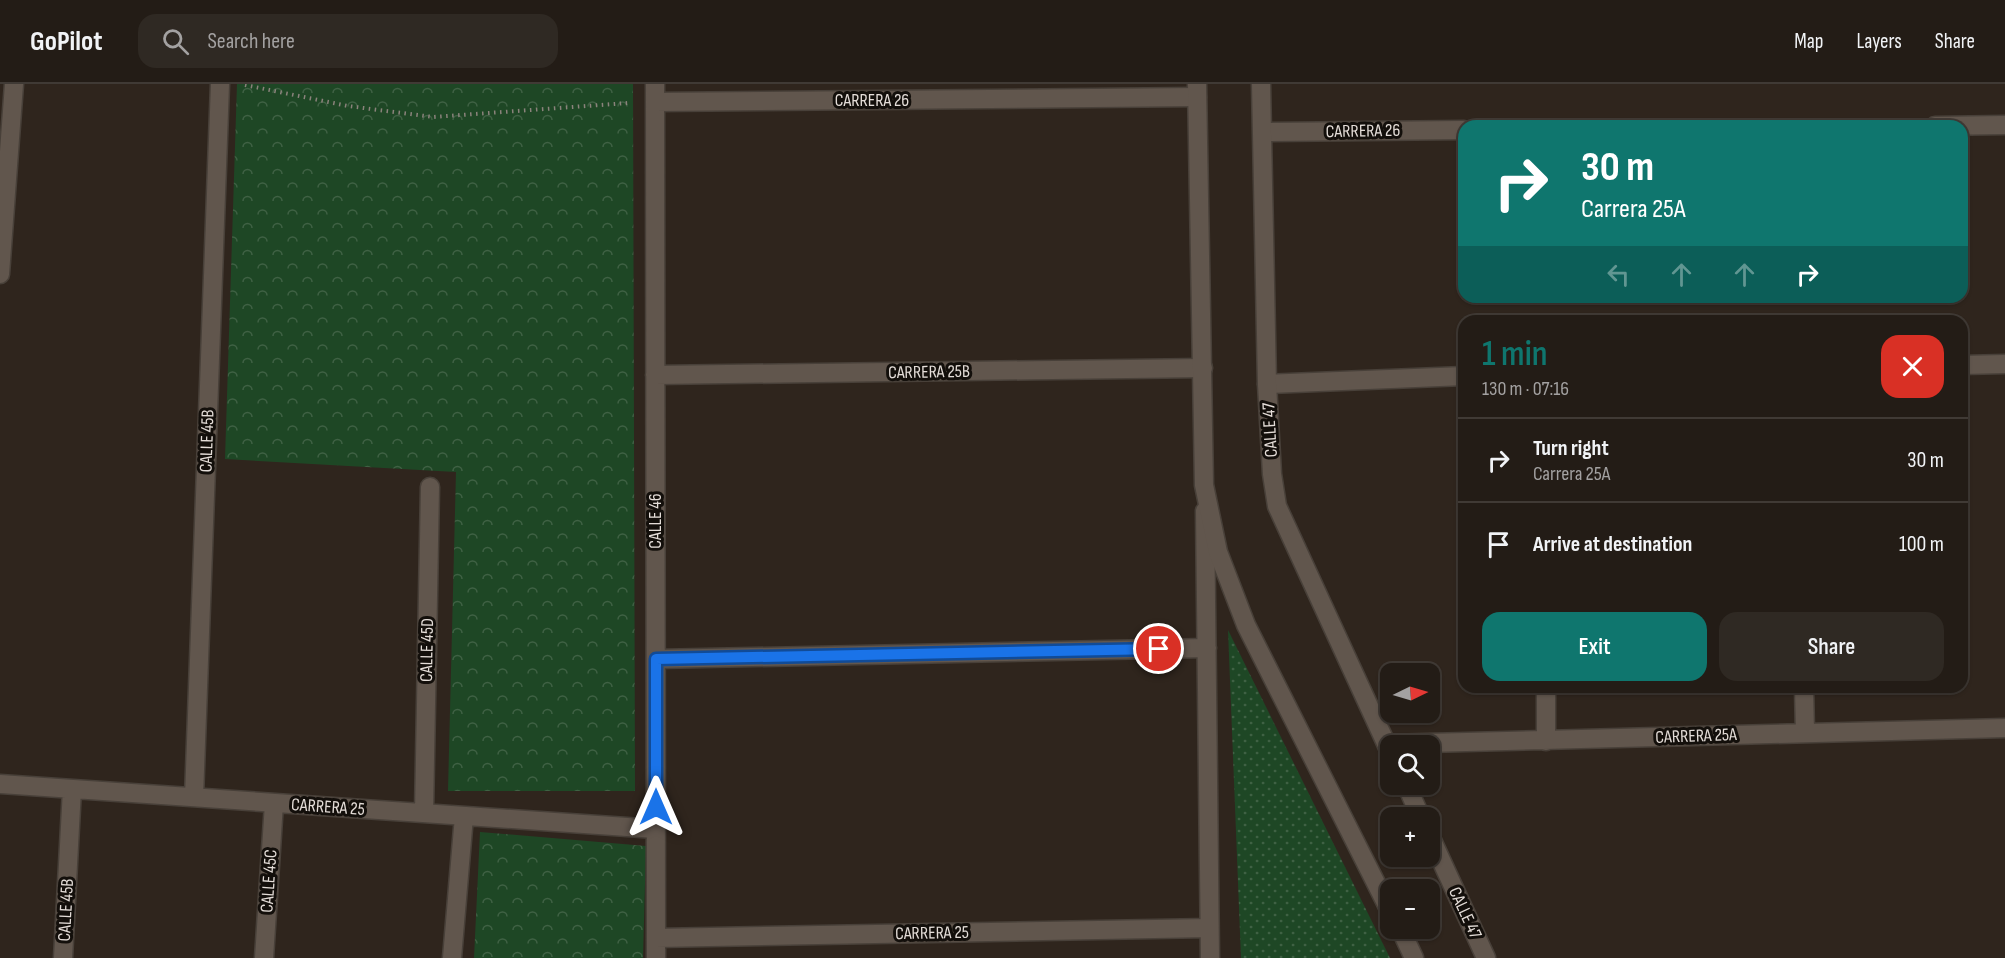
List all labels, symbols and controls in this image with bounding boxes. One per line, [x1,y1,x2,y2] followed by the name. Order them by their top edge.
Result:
[138,14,558,68] search box
[30,25,102,58] text: GoPilot
[159,25,192,58] icon: search
[207,28,295,55] text: Search here
[1794,29,1823,54] text: Map
[1856,29,1902,54] text: Layers
[1935,29,1975,54] text: Share
[835,90,909,111] street label: CARRERA 26
[1326,120,1401,142] street label: CARRERA 26
[1581,142,1654,193] text: 30 m
[1482,144,1560,222] icon: right
[1581,193,1685,225] text: Carrera 25A
[1602,258,1635,291] icon: left
[1665,258,1698,291] icon: ahead
[1728,258,1761,291] icon: ahead
[1791,258,1824,291] icon: right
[1482,333,1547,376] text: 1 min
[1881,335,1944,398] button: close
[888,361,970,383] street label: CARRERA 25B
[1482,377,1569,401] text: 130 m · 07:16
[1258,401,1282,458] street label: CALLE 47
[195,409,219,473] street label: CALLE 45B
[1533,435,1609,462] text: Turn right
[1482,444,1515,477] icon: right
[1907,447,1944,474] text: 30 m
[1533,462,1610,486] text: Carrera 25A
[645,493,666,549] street label: CALLE 46
[1482,528,1515,561] icon: arrive
[1533,531,1692,558] text: Arrive at destination
[1899,531,1944,558] text: 100 m
[1482,612,1707,681] button: Exit
[1719,612,1944,681] button: Share
[416,618,438,682] street label: CALLE 45D
[1133,623,1184,674] pin
[1142,632,1175,665] icon: arrive
[1380,663,1440,723] north arrow
[1380,663,1440,939] map controls
[1655,724,1737,748] street label: CARRERA 25A
[1380,735,1440,795] button: search
[624,775,688,839] position arrow
[290,794,366,820] street label: CARRERA 25
[1380,807,1440,867] button: +
[256,849,282,913] street label: CALLE 45C
[54,878,78,942] street label: CALLE 45B
[1380,879,1440,939] button: −
[1444,884,1486,943] street label: CALLE 47
[895,922,969,944] street label: CARRERA 25

